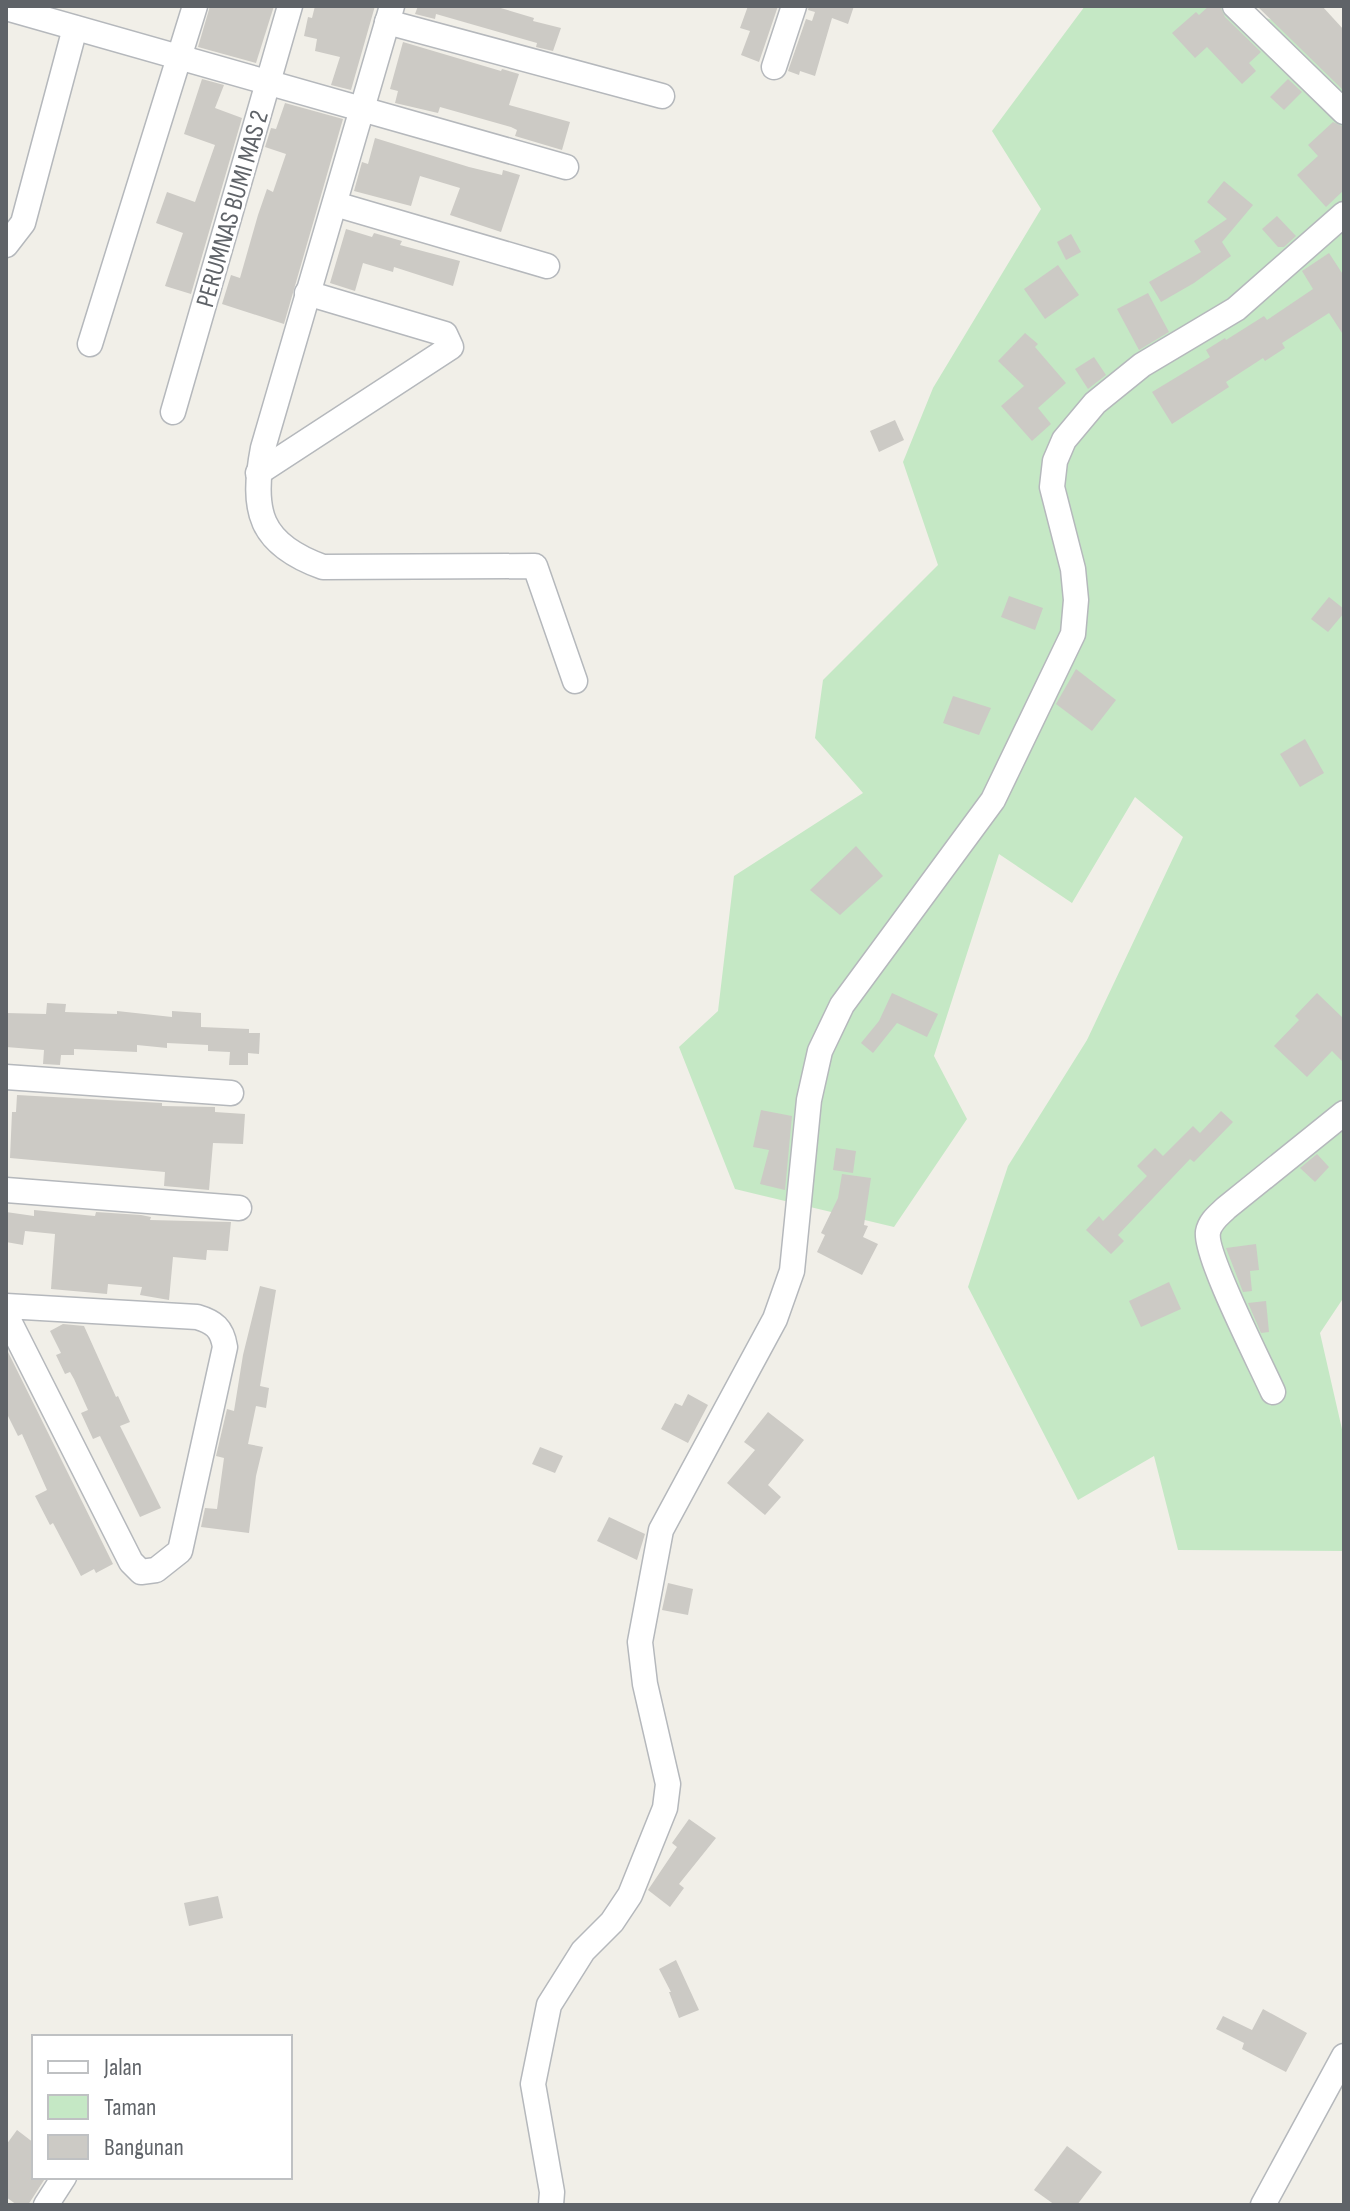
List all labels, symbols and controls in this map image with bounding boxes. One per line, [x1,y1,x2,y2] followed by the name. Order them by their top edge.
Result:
[190,107,276,311] street label: PERUMNAS BUMI MAS 2
[32,2035,292,2179] legend
[103,2053,142,2082] text: Jalan
[104,2093,156,2122] text: Taman
[104,2133,184,2162] text: Bangunan

